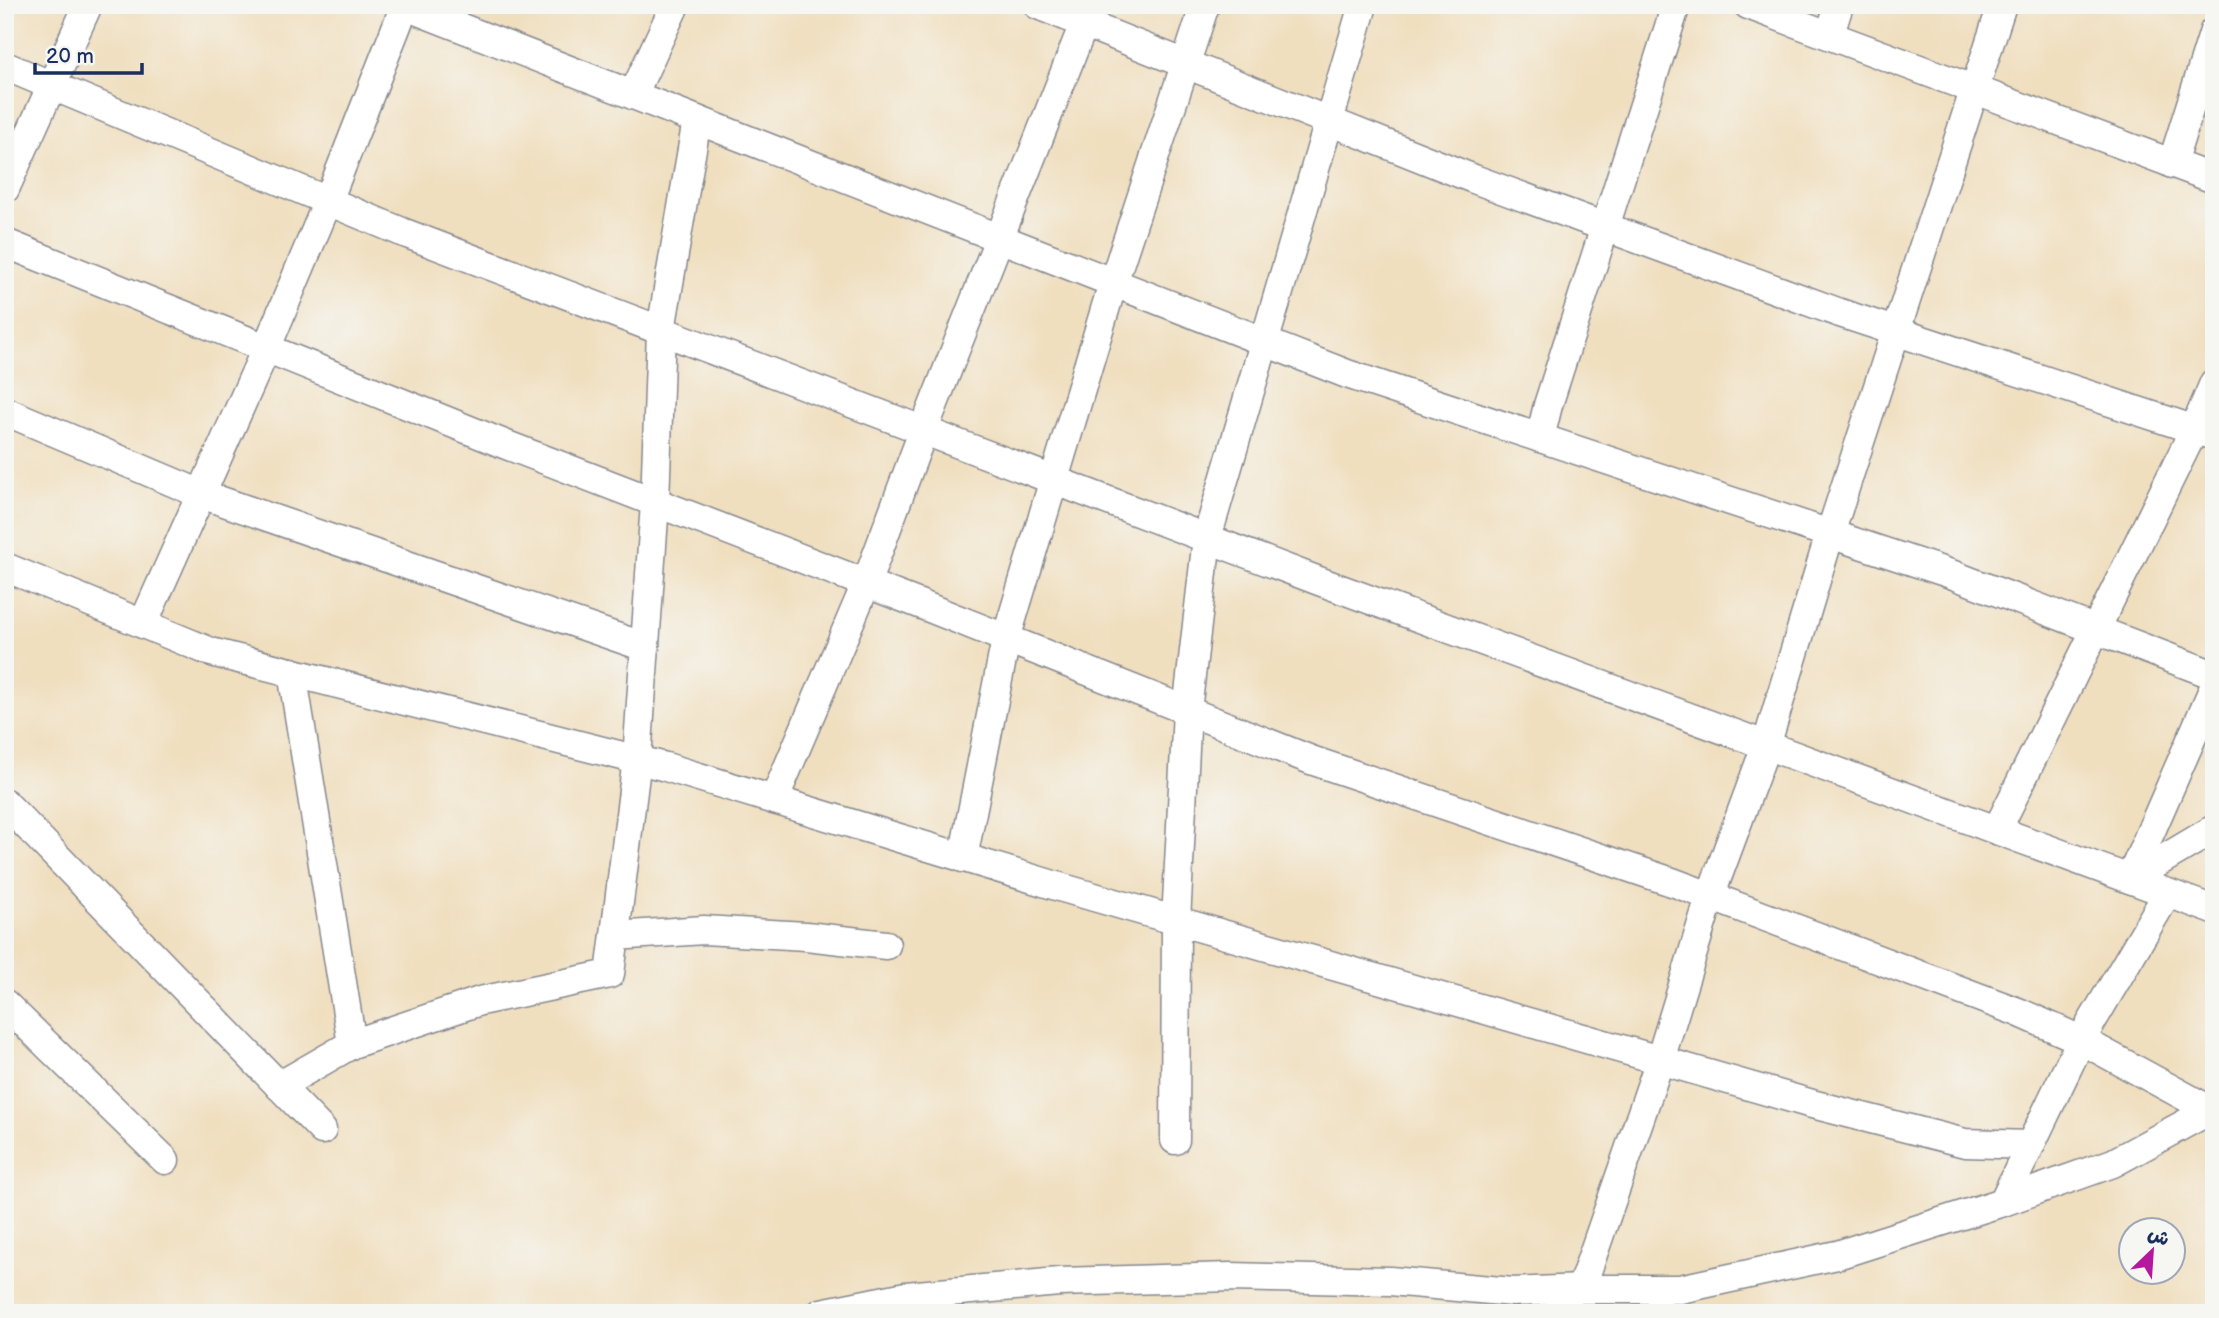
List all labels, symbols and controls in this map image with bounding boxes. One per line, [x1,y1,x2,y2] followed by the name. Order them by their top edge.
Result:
[35,32,142,76] scale bar
[46,44,94,69] text: 20 m
[2118,1216,2188,1286] north arrow
[2144,1222,2173,1252] text: ش

